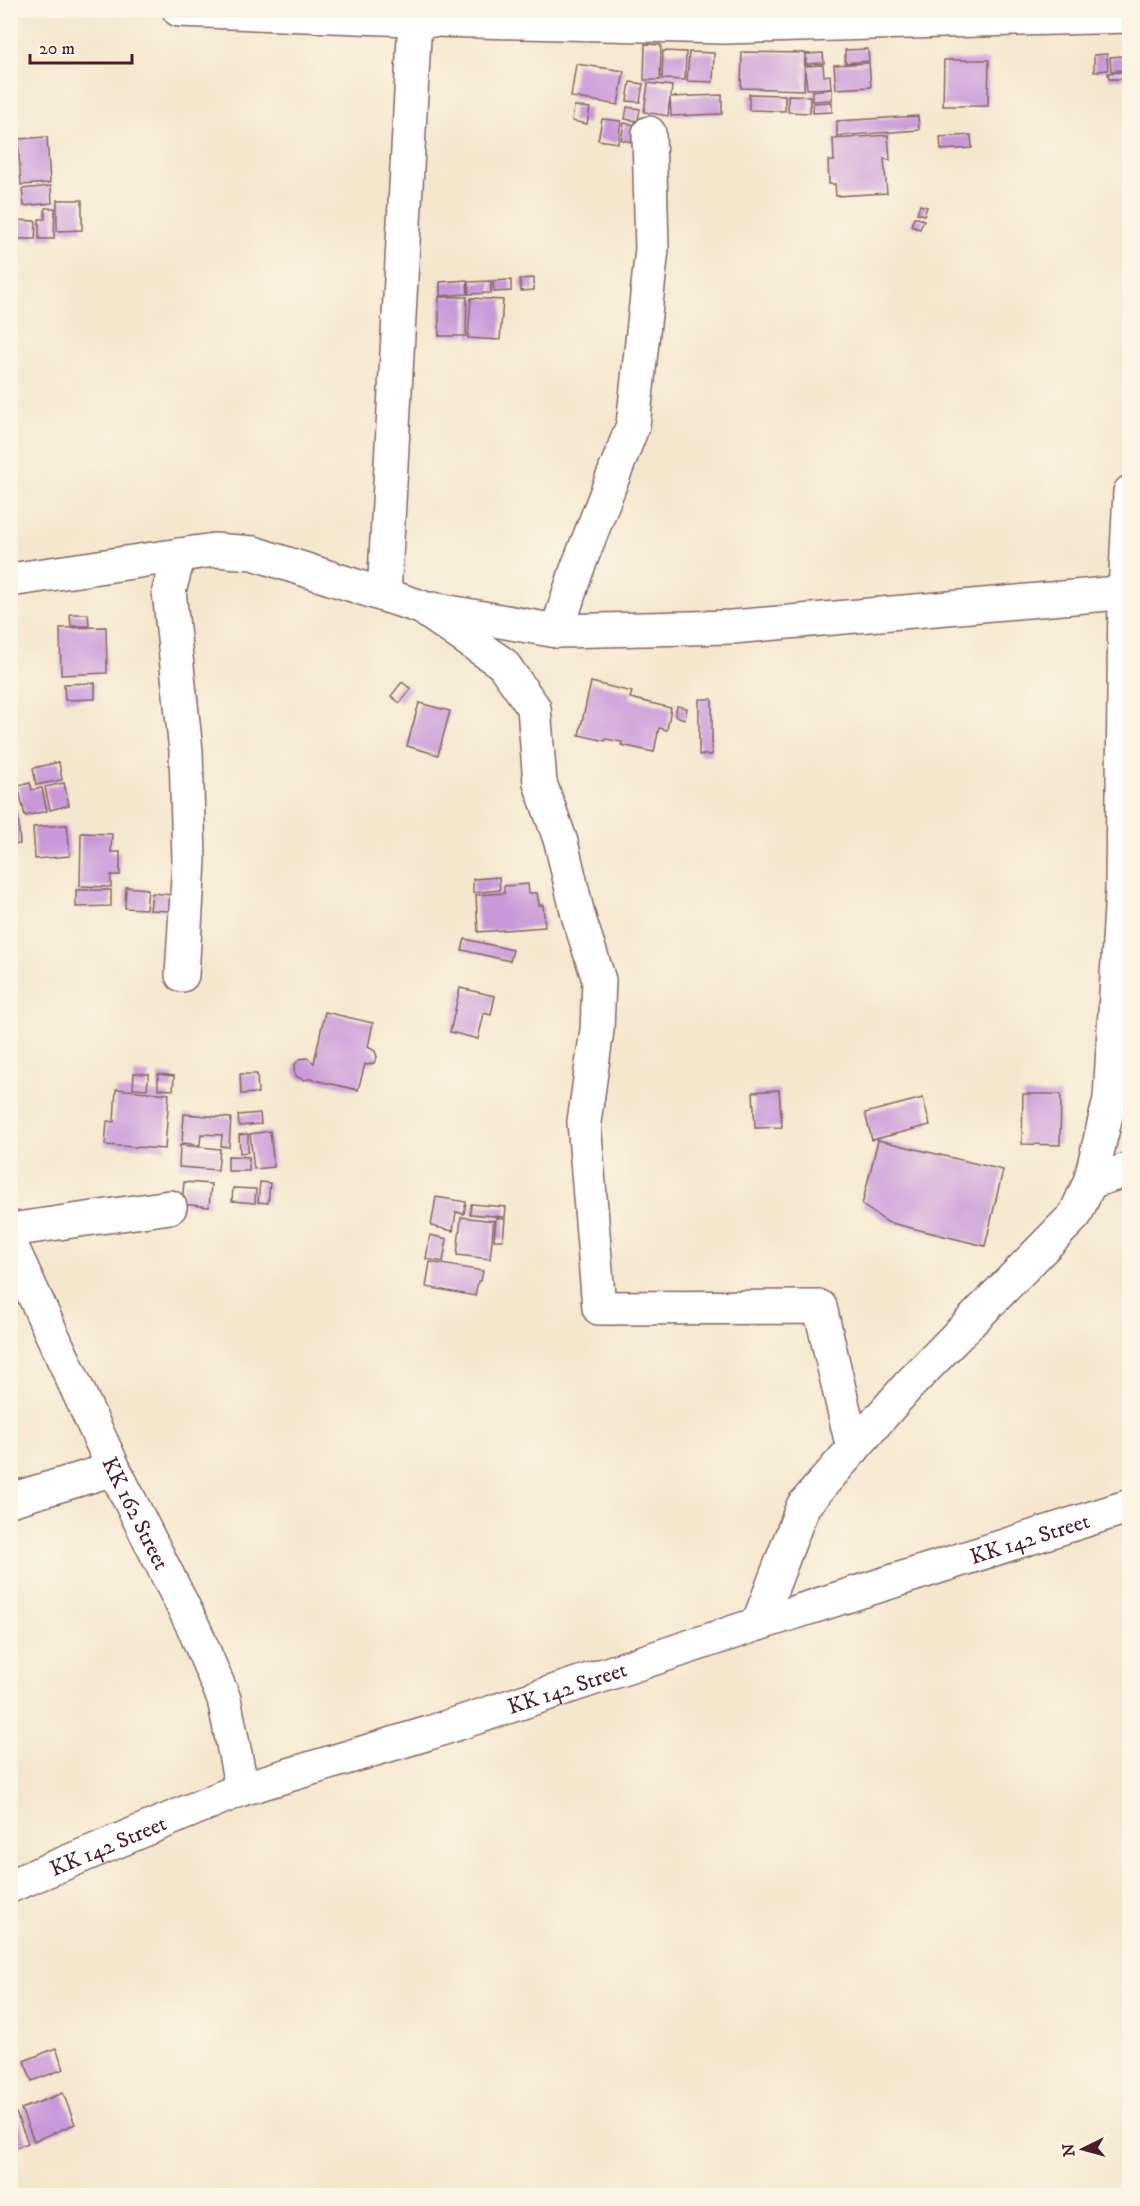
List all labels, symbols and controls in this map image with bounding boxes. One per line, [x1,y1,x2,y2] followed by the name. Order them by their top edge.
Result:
[30,27,132,65] scale bar
[39,38,75,60] text: 20 m
[95,1453,174,1575] street label: KK 162 Street
[967,1508,1093,1571] street label: KK 142 Street
[504,1656,631,1721] street label: KK 142 Street
[46,1810,171,1883] street label: KK 142 Street
[1053,2119,1113,2179] north arrow
[1059,2143,1080,2158] text: N

